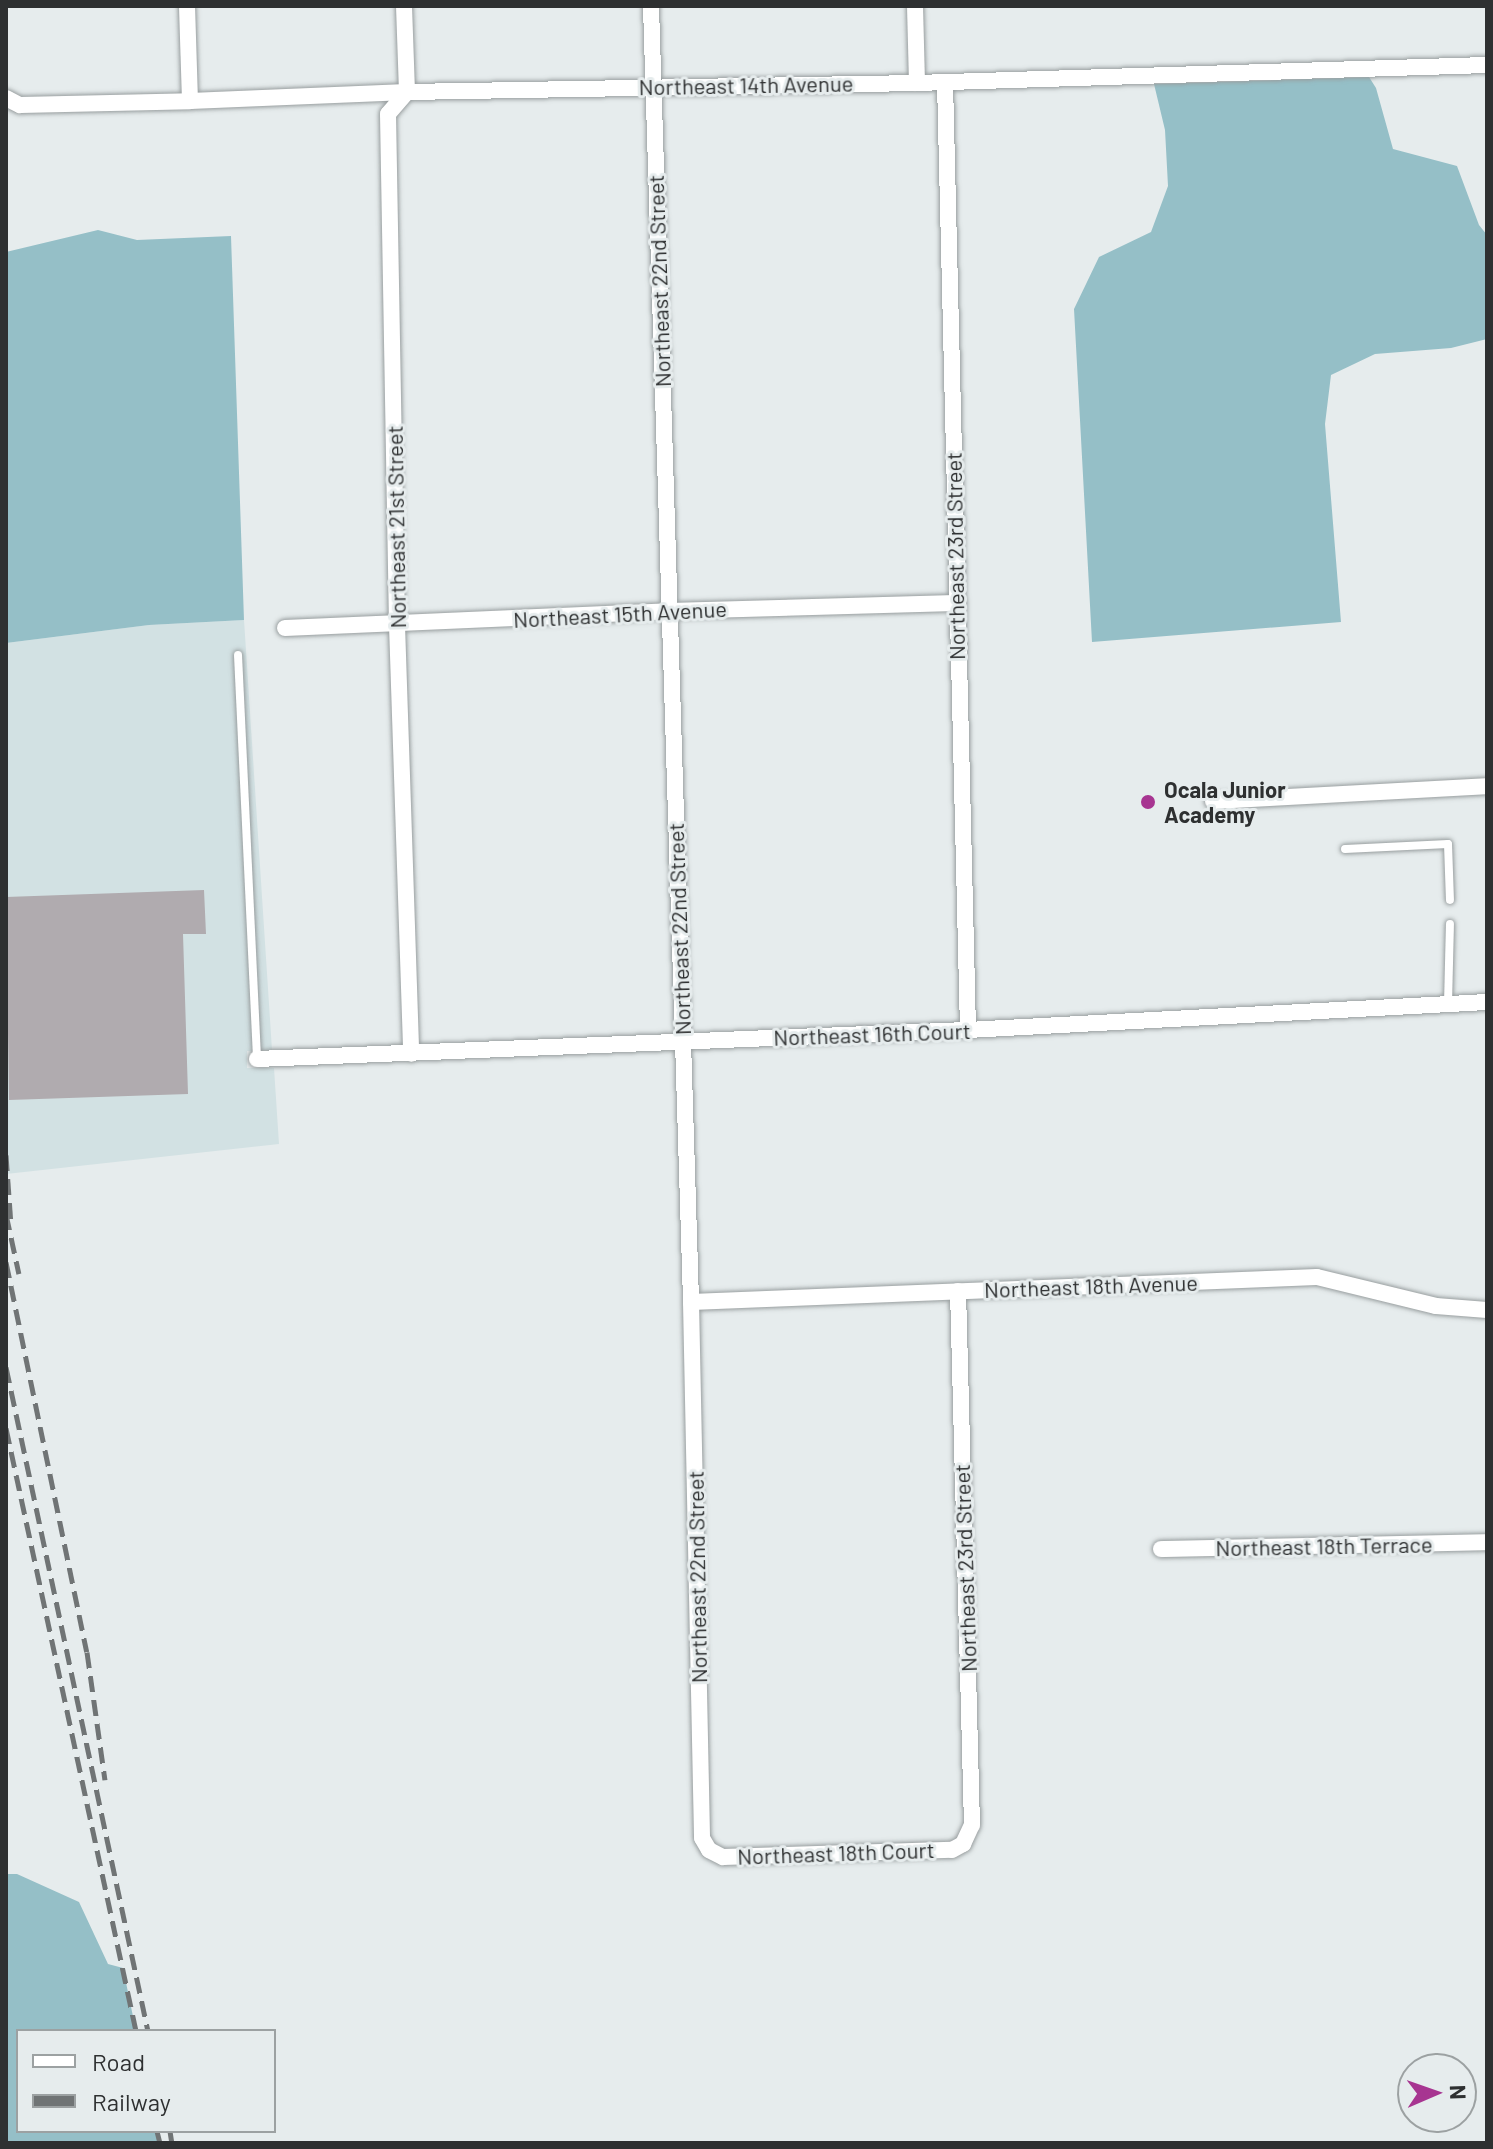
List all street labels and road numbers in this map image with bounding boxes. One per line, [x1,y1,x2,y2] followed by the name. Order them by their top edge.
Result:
[638,70,854,100] street label: Northeast 14th Avenue
[642,174,676,388] street label: Northeast 22nd Street
[381,425,411,629] street label: Northeast 21st Street
[940,452,970,660] street label: Northeast 23rd Street
[513,595,727,633] street label: Northeast 15th Avenue
[662,822,696,1036] street label: Northeast 22nd Street
[773,1017,971,1051] street label: Northeast 16th Court
[984,1269,1198,1303] street label: Northeast 18th Avenue
[948,1464,982,1672] street label: Northeast 23rd Street
[682,1471,712,1683] street label: Northeast 22nd Street
[1215,1531,1433,1561] street label: Northeast 18th Terrace
[737,1836,935,1870] street label: Northeast 18th Court

